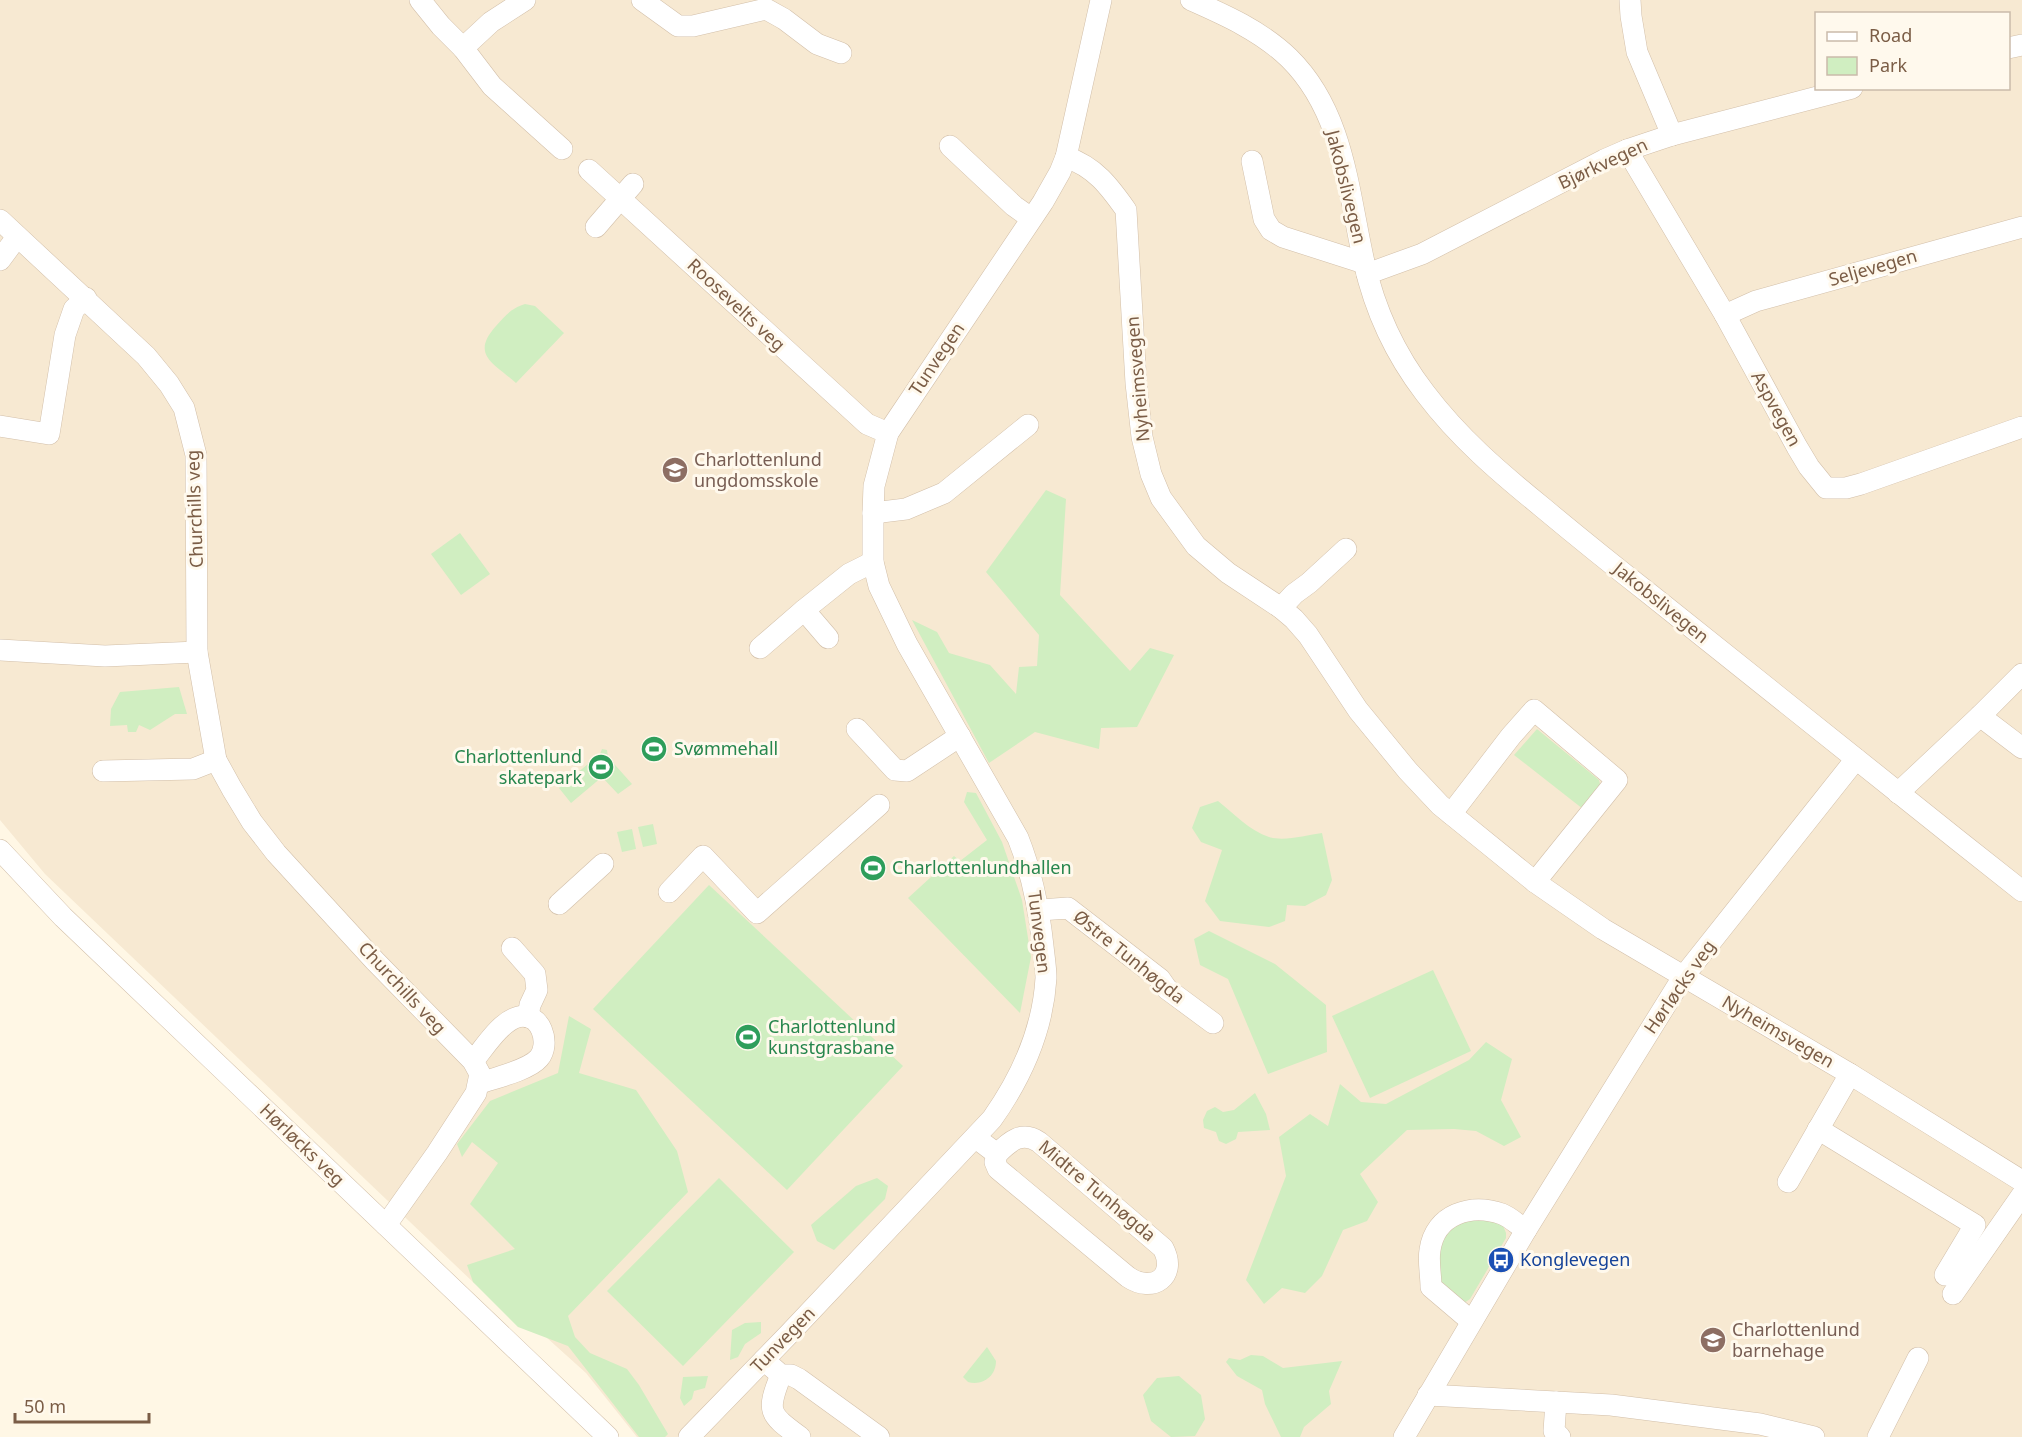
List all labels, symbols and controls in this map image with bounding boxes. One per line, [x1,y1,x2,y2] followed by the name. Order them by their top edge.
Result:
[1815,12,2010,90] legend
[1869,23,1912,47] text: Road
[1869,53,1907,77] text: Park
[1321,126,1373,246] street label: Jakobslivegen
[1554,132,1651,194] street label: Bjørkvegen
[1826,243,1920,291] street label: Seljevegen
[683,253,791,356] street label: Roosevelts veg
[1120,315,1154,443] street label: Nyheimsvegen
[903,317,969,400] street label: Tunvegen
[1746,367,1807,450] street label: Aspvegen
[694,447,822,492] place label: Charlottenlund ungdomsskole
[180,450,208,568] street label: Churchills veg
[660,455,690,485] school or university icon: Charlottenlund ungdomsskole
[1607,555,1714,648] street label: Jakobslivegen
[639,734,669,764] sports icon: Svømmehall
[674,736,778,760] place label: Svømmehall
[454,744,582,789] place label: Charlottenlund skatepark
[586,752,616,782] sports icon: Charlottenlund skatepark
[858,853,888,883] sports icon: Charlottenlundhallen
[892,855,1072,879] place label: Charlottenlundhallen
[1023,889,1057,975] street label: Tunvegen
[1069,904,1190,1009] street label: Østre Tunhøgda
[1638,935,1720,1038] street label: Hørløcks veg
[354,936,452,1039] street label: Churchills veg
[1718,989,1839,1073] street label: Nyheimsvegen
[768,1014,896,1059] place label: Charlottenlund kunstgrasbane
[733,1022,763,1052] sports icon: Charlottenlund kunstgrasbane
[255,1098,350,1191] street label: Hørløcks veg
[1034,1134,1161,1246] street label: Midtre Tunhøgda
[1486,1245,1516,1275] bus stop icon: Konglevegen
[1520,1247,1630,1271] place label: Konglevegen
[745,1301,820,1377] street label: Tunvegen
[1732,1317,1860,1362] place label: Charlottenlund barnehage
[1698,1325,1728,1355] school or university icon: Charlottenlund barnehage
[15,1386,148,1424] scale bar
[24,1394,66,1418] text: 50 m

